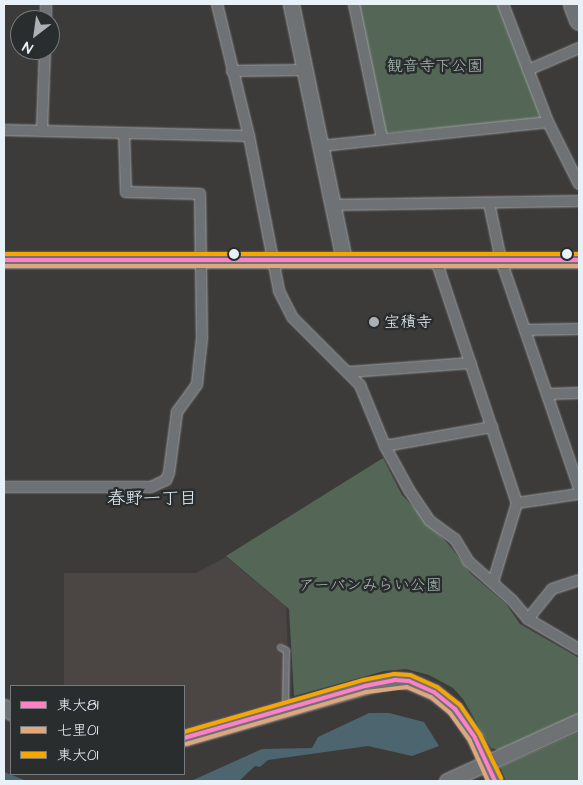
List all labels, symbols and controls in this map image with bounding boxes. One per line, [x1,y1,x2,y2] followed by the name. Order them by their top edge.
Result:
[10,10,60,60] north arrow
[19,36,37,58] text: N
[387,56,483,76] park label: 観音寺下公園
[229,249,239,259] unlabelled marker
[562,249,572,259] unlabelled marker
[384,312,432,332] place label: 宝積寺
[368,316,380,328] marker: 宝積寺
[107,488,197,510] district label: 春野一丁目
[298,575,442,595] park label: アーバンみらい公園
[10,685,185,775] legend
[57,695,99,716] text: 東大81
[57,720,98,741] text: 七里01
[57,745,98,766] text: 東大01

